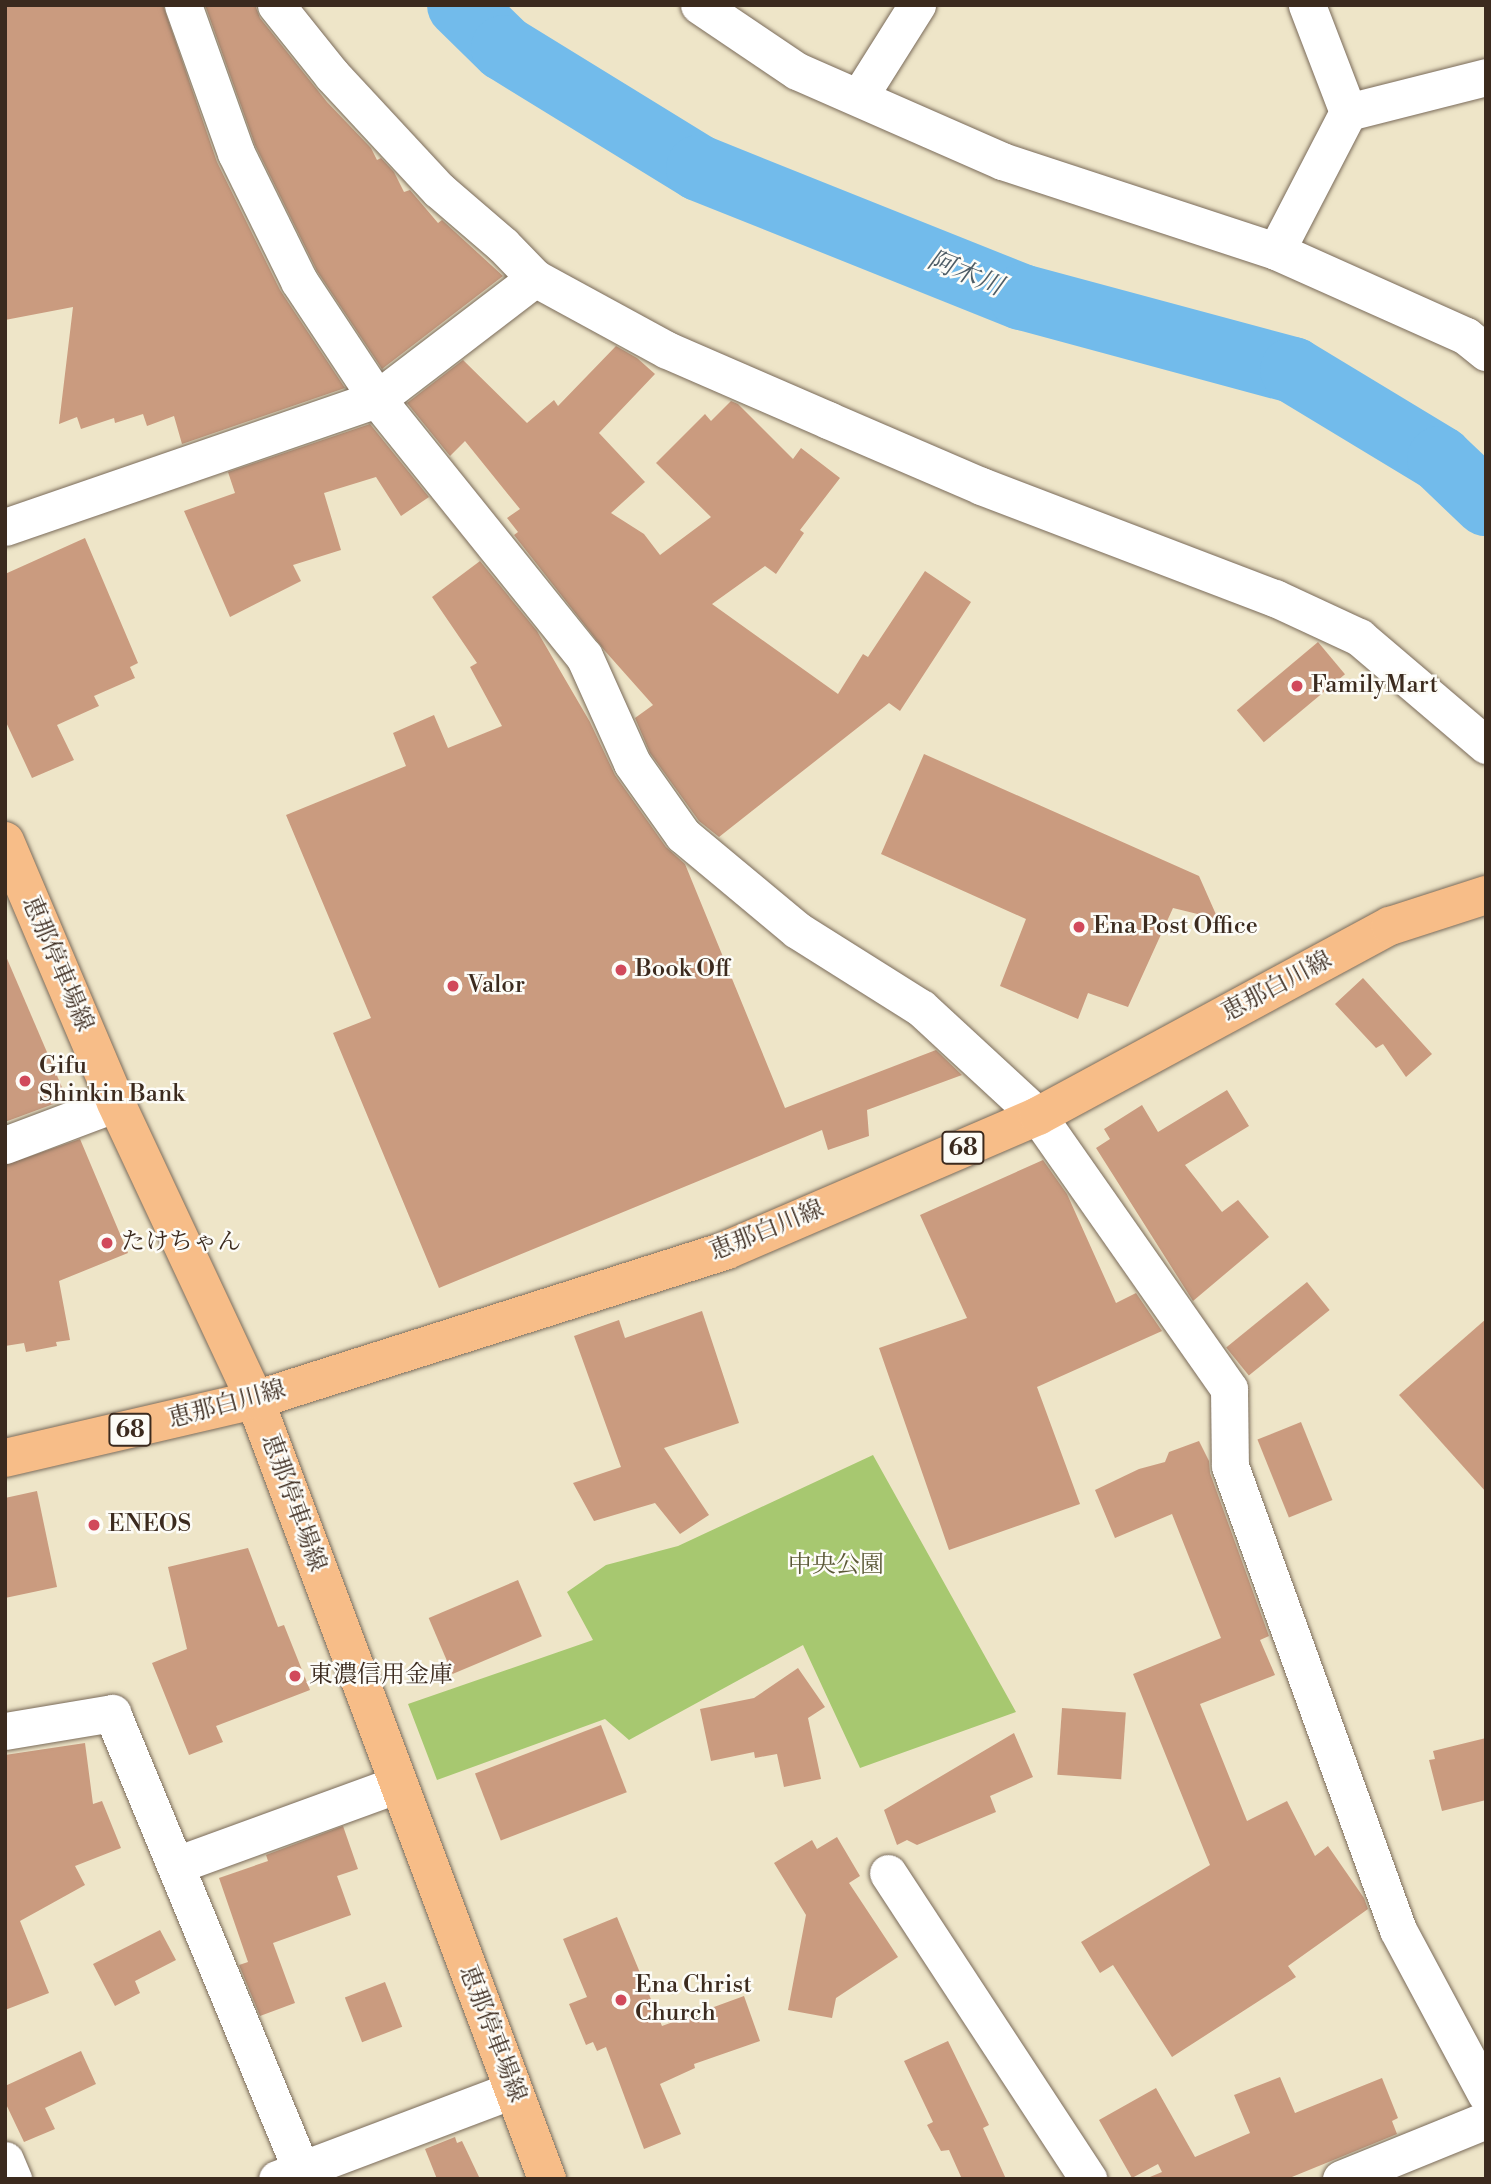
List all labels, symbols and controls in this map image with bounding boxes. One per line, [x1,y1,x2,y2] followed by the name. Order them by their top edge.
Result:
[923,245,1007,303] water label: 阿木川
[1311,672,1438,700] place label: FamilyMart
[1289,678,1305,694] marker: FamilyMart
[16,892,98,1036] street label: 恵那停車場線
[1093,913,1258,941] place label: Ena Post Office
[1071,919,1087,935] marker: Ena Post Office
[1217,946,1337,1028] street label: 恵那白川線
[635,956,731,984] place label: Book Off
[613,962,629,978] marker: Book Off
[467,972,525,1000] place label: Valor
[445,978,461,994] marker: Valor
[39,1053,185,1109] place label: Gifu Shinkin Bank
[17,1073,33,1089] marker: Gifu Shinkin Bank
[940,1128,986,1168] road number: 68
[706,1195,828,1267] street label: 恵那白川線
[121,1229,241,1257] place label: たけちゃん
[99,1235,115,1251] marker: たけちゃん
[165,1376,289,1434] street label: 恵那白川線
[107,1410,153,1450] road number: 68
[255,1430,331,1576] street label: 恵那停車場線
[108,1511,191,1539] place label: ENEOS
[86,1517,102,1533] marker: ENEOS
[788,1552,884,1580] park label: 中央公園
[309,1662,453,1690] place label: 東濃信用金庫
[287,1668,303,1684] marker: 東濃信用金庫
[453,1962,531,2106] street label: 恵那停車場線
[635,1972,752,2028] place label: Ena Christ Church
[613,1992,629,2008] marker: Ena Christ Church

